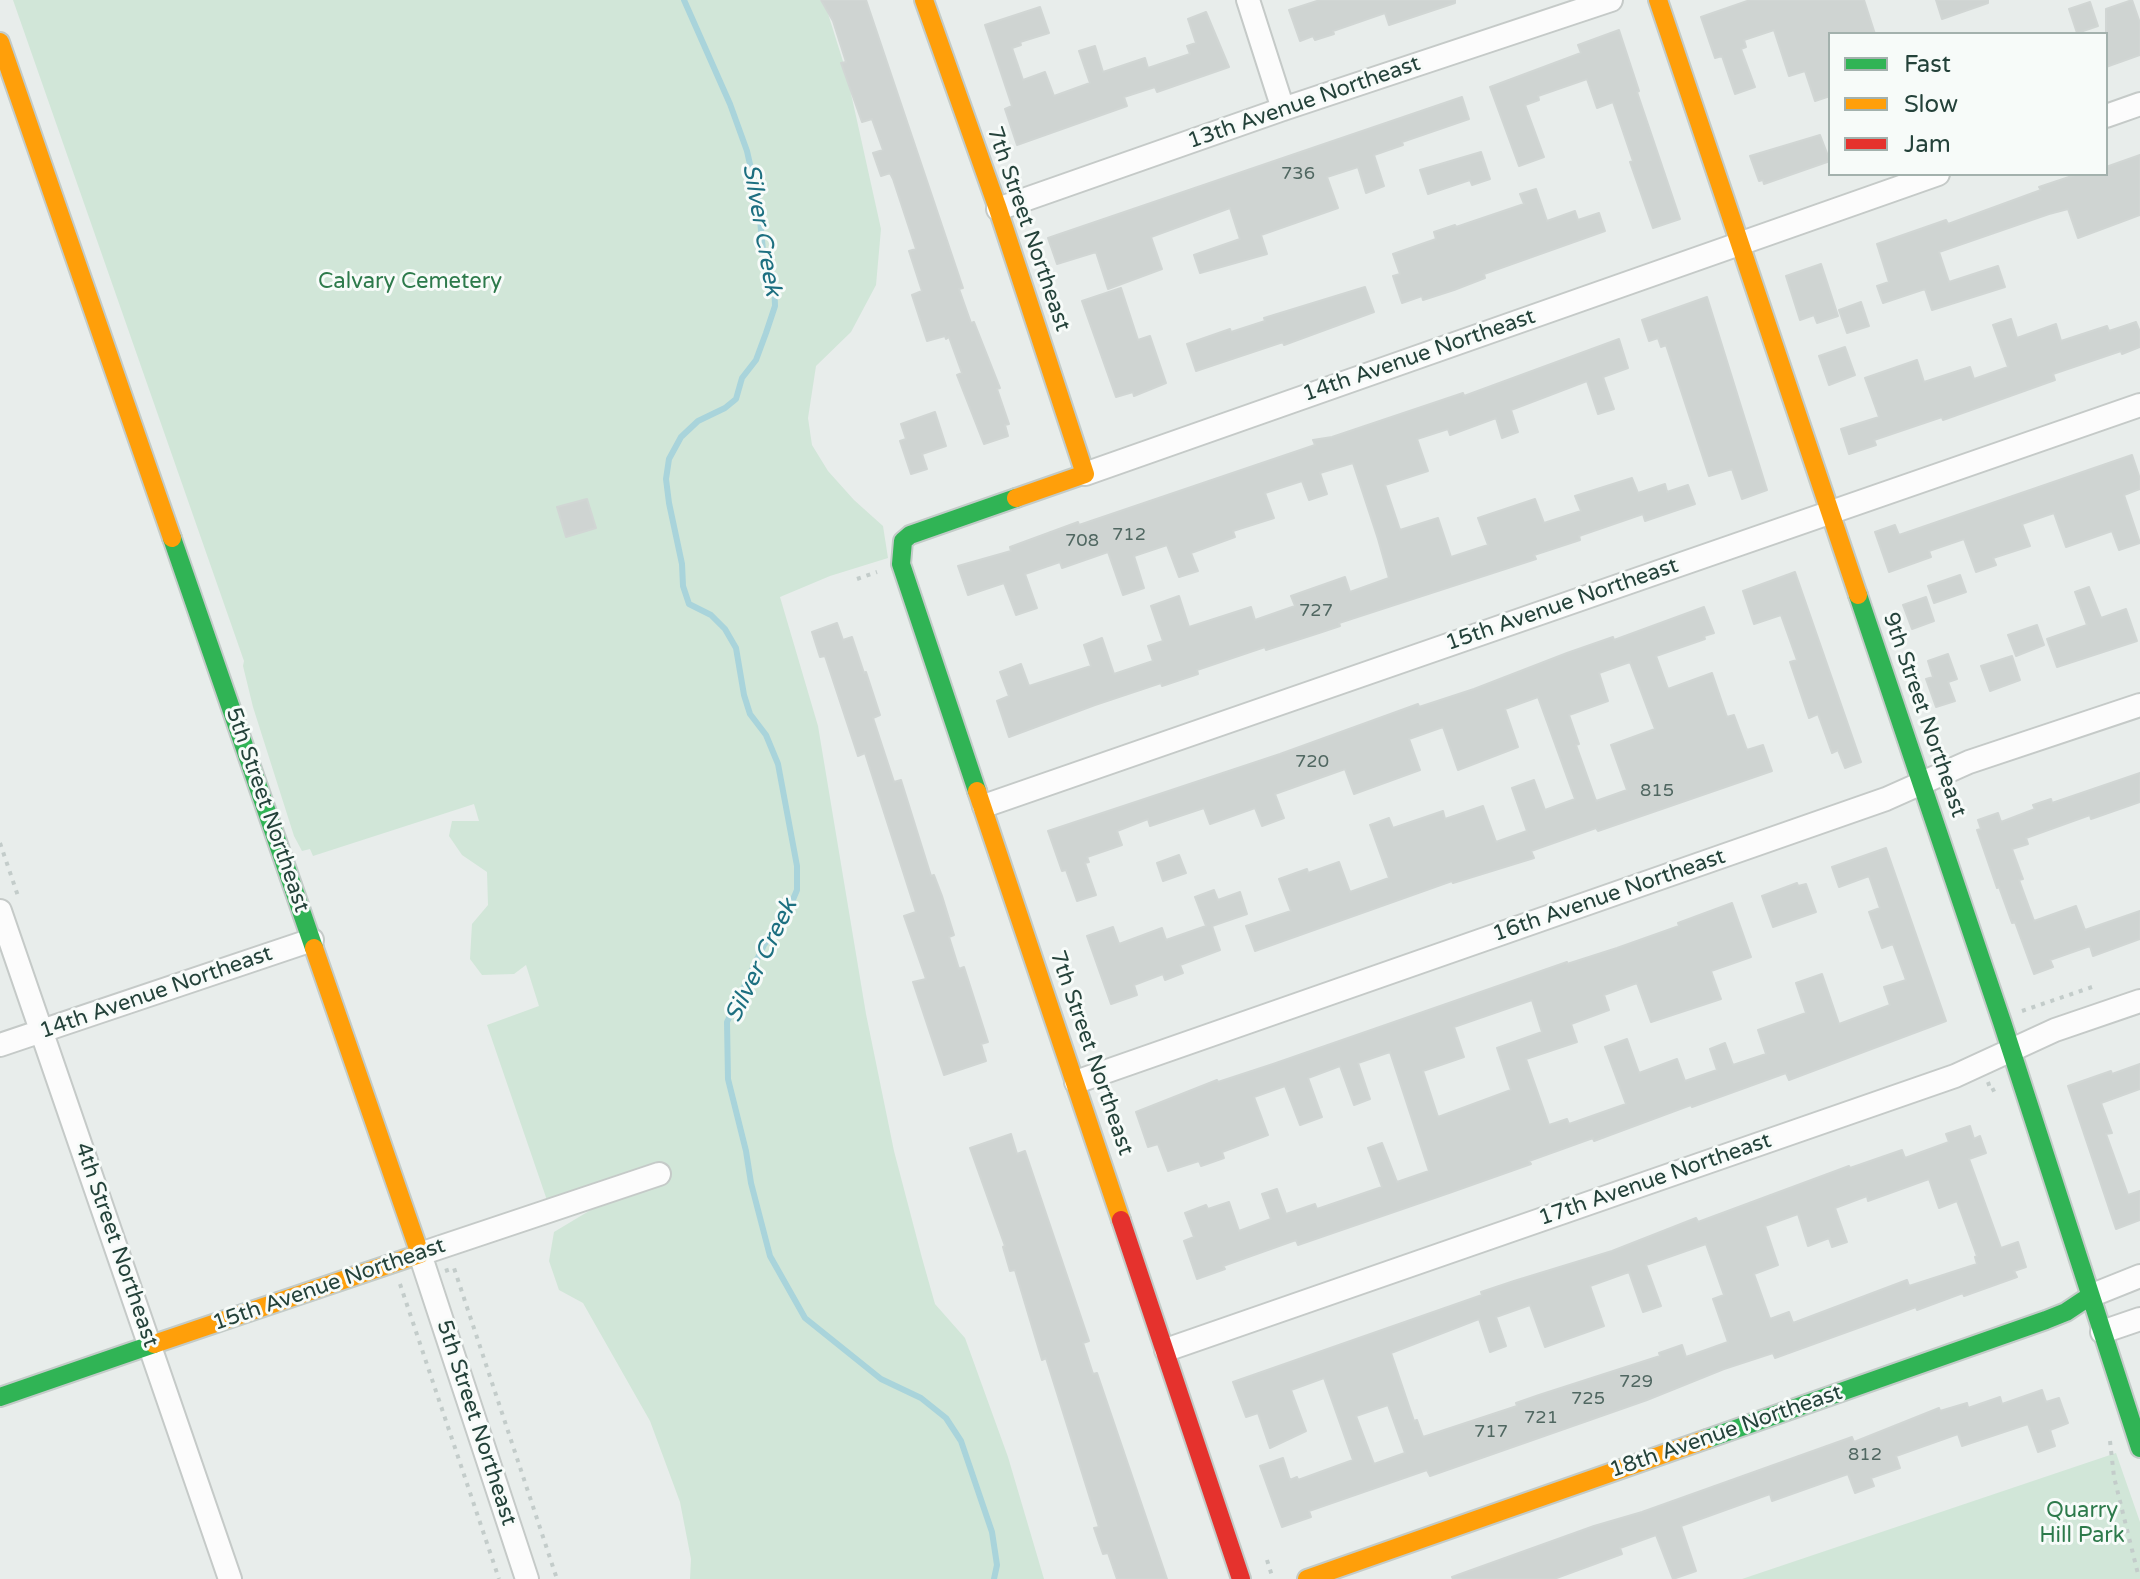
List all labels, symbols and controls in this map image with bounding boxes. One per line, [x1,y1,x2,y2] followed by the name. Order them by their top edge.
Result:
[1828,32,2108,176] legend
[1904,50,1951,79] text: Fast
[1184,51,1424,155] street label: 13th Avenue Northeast
[1904,90,1958,119] text: Slow
[981,123,1075,335] street label: 7th Street Northeast
[1904,130,1951,159] text: Jam
[735,162,787,298] water label: Silver Creek
[1281,163,1315,185] house number: 736
[318,269,502,295] park label: Calvary Cemetery
[1299,304,1539,408] street label: 14th Avenue Northeast
[1112,524,1146,546] house number: 712
[1065,530,1099,552] house number: 708
[1442,553,1682,657] street label: 15th Avenue Northeast
[1299,600,1333,622] house number: 727
[1877,609,1971,821] street label: 9th Street Northeast
[220,704,314,916] street label: 5th Street Northeast
[1295,751,1329,773] house number: 720
[1640,780,1674,802] house number: 815
[1489,844,1729,948] street label: 16th Avenue Northeast
[720,895,804,1027] water label: Silver Creek
[36,941,276,1045] street label: 14th Avenue Northeast
[1044,947,1138,1159] street label: 7th Street Northeast
[1535,1128,1775,1232] street label: 17th Avenue Northeast
[69,1139,163,1351] street label: 4th Street Northeast
[209,1233,449,1337] street label: 15th Avenue Northeast
[430,1317,522,1529] street label: 5th Street Northeast
[1619,1371,1653,1393] house number: 729
[1606,1380,1846,1484] street label: 18th Avenue Northeast
[1571,1388,1605,1410] house number: 725
[1524,1407,1558,1429] house number: 721
[1474,1421,1508,1443] house number: 717
[1848,1444,1882,1466] house number: 812
[2039,1498,2125,1550] park label: Quarry Hill Park

